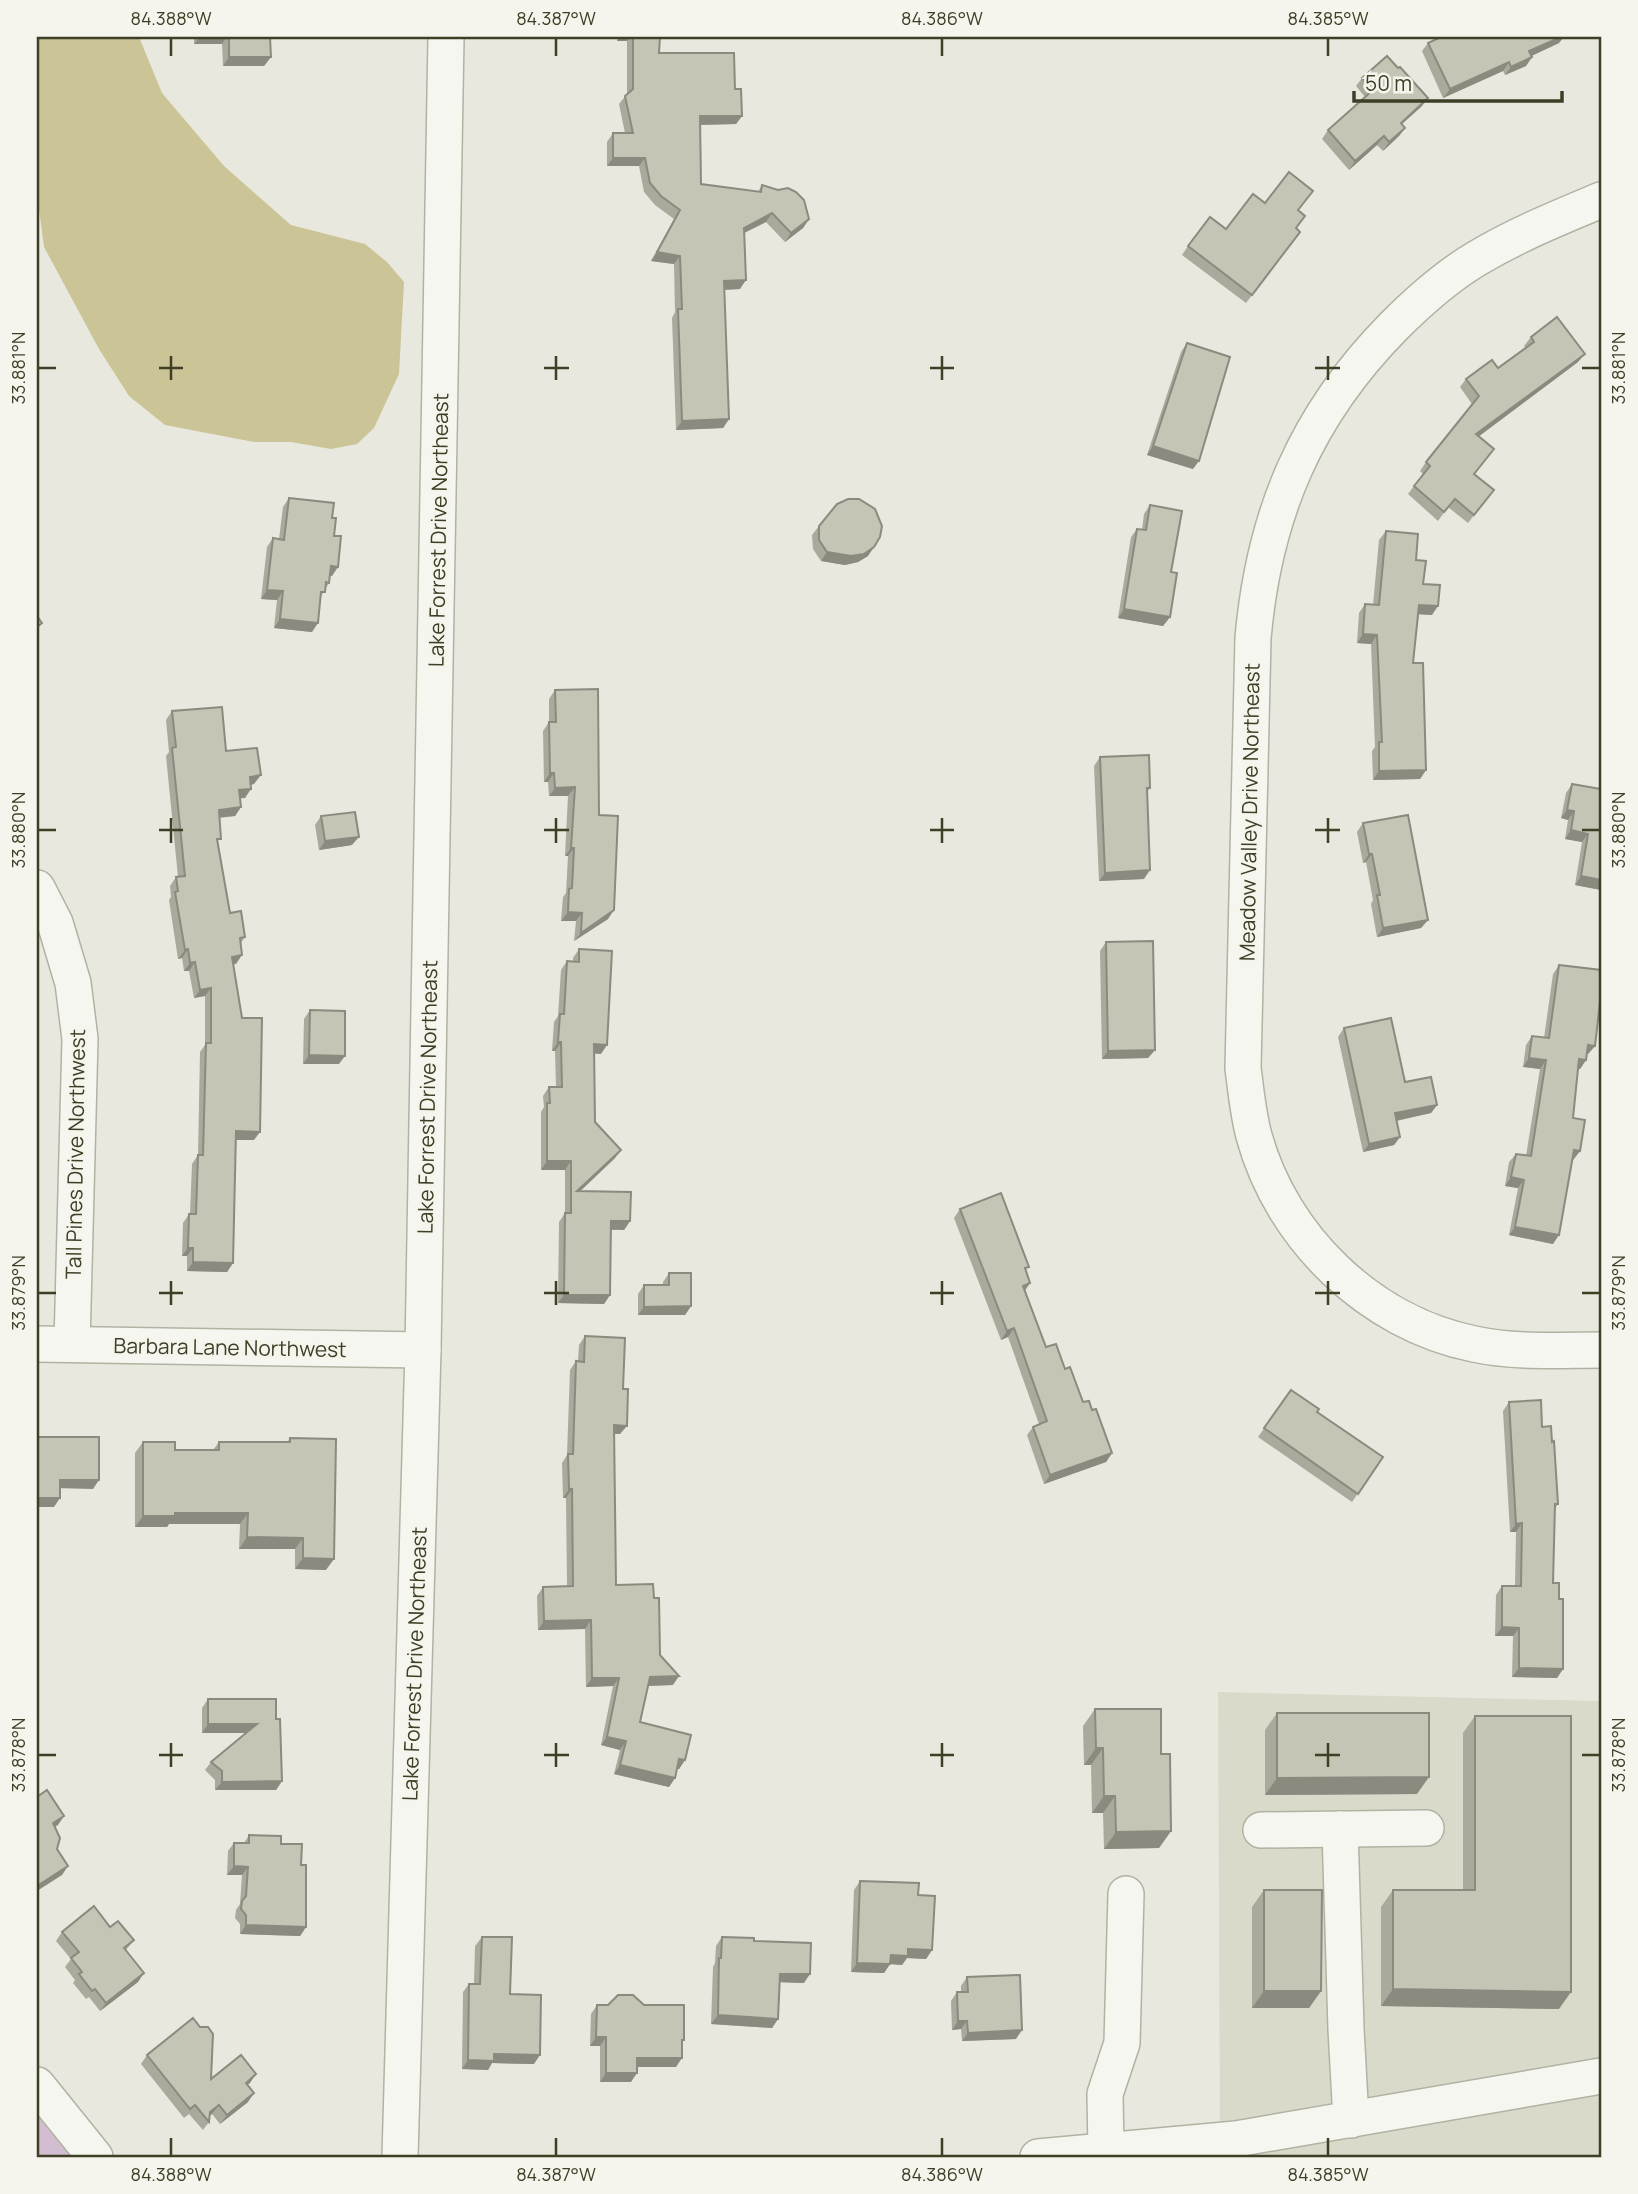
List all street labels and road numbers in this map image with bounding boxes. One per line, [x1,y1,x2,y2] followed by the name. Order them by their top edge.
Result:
[422,393,454,667] street label: Lake Forrest Drive Northeast
[1232,663,1266,961] street label: Meadow Valley Drive Northeast
[411,960,443,1234] street label: Lake Forrest Drive Northeast
[59,1029,91,1279] street label: Tall Pines Drive Northwest
[113,1331,347,1363] street label: Barbara Lane Northwest
[395,1526,433,1802] street label: Lake Forrest Drive Northeast

